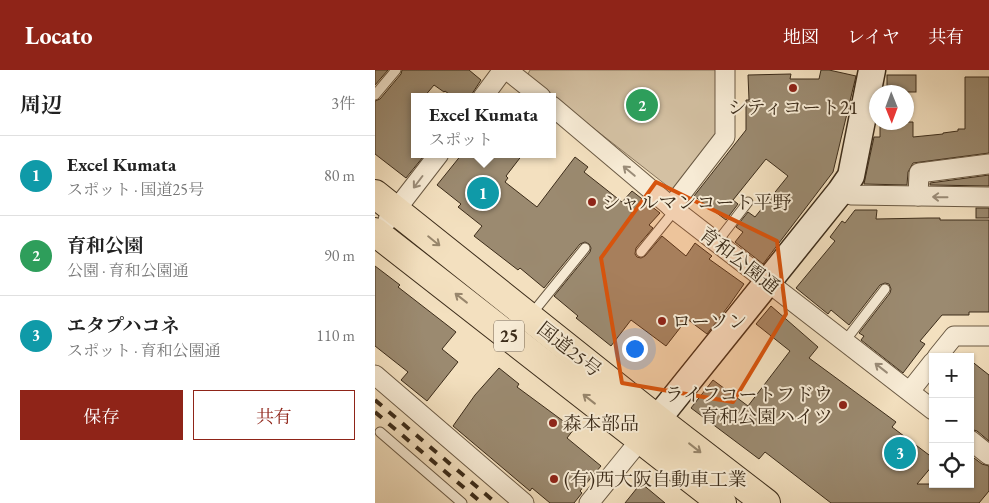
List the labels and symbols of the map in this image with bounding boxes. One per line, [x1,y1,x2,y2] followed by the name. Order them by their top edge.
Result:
[787,82,799,94] marker: シティコート21
[869,85,914,130] north arrow
[626,86,658,124] pin: 2
[728,95,858,120] place label: シティコート21
[623,166,636,177] one-way arrow
[467,174,499,212] pin: 1
[412,175,423,188] one-way arrow
[602,190,792,215] place label: シャルマンコート平野
[933,192,949,202] one-way arrow
[586,196,598,208] marker: シャルマンコート平野
[695,221,785,299] street label: 育和公園通
[427,235,440,246] one-way arrow
[455,293,468,304] one-way arrow
[672,309,747,334] place label: ローソン
[656,315,668,327] marker: ローソン
[532,316,607,382] street label: 国道25号
[494,320,524,352] road number: 25
[622,336,648,362] your location
[875,363,888,374] one-way arrow
[665,382,833,429] place label: ライフコートフドウ 育和公園ハイツ
[583,393,596,404] one-way arrow
[837,399,849,411] marker: ライフコートフドウ 育和公園ハイツ
[563,411,639,436] place label: 森本部品
[547,417,559,429] marker: 森本部品
[884,434,916,472] pin: 3
[688,443,701,454] one-way arrow
[564,467,747,492] place label: (有)西大阪自動車工業
[548,473,560,485] marker: (有)西大阪自動車工業

